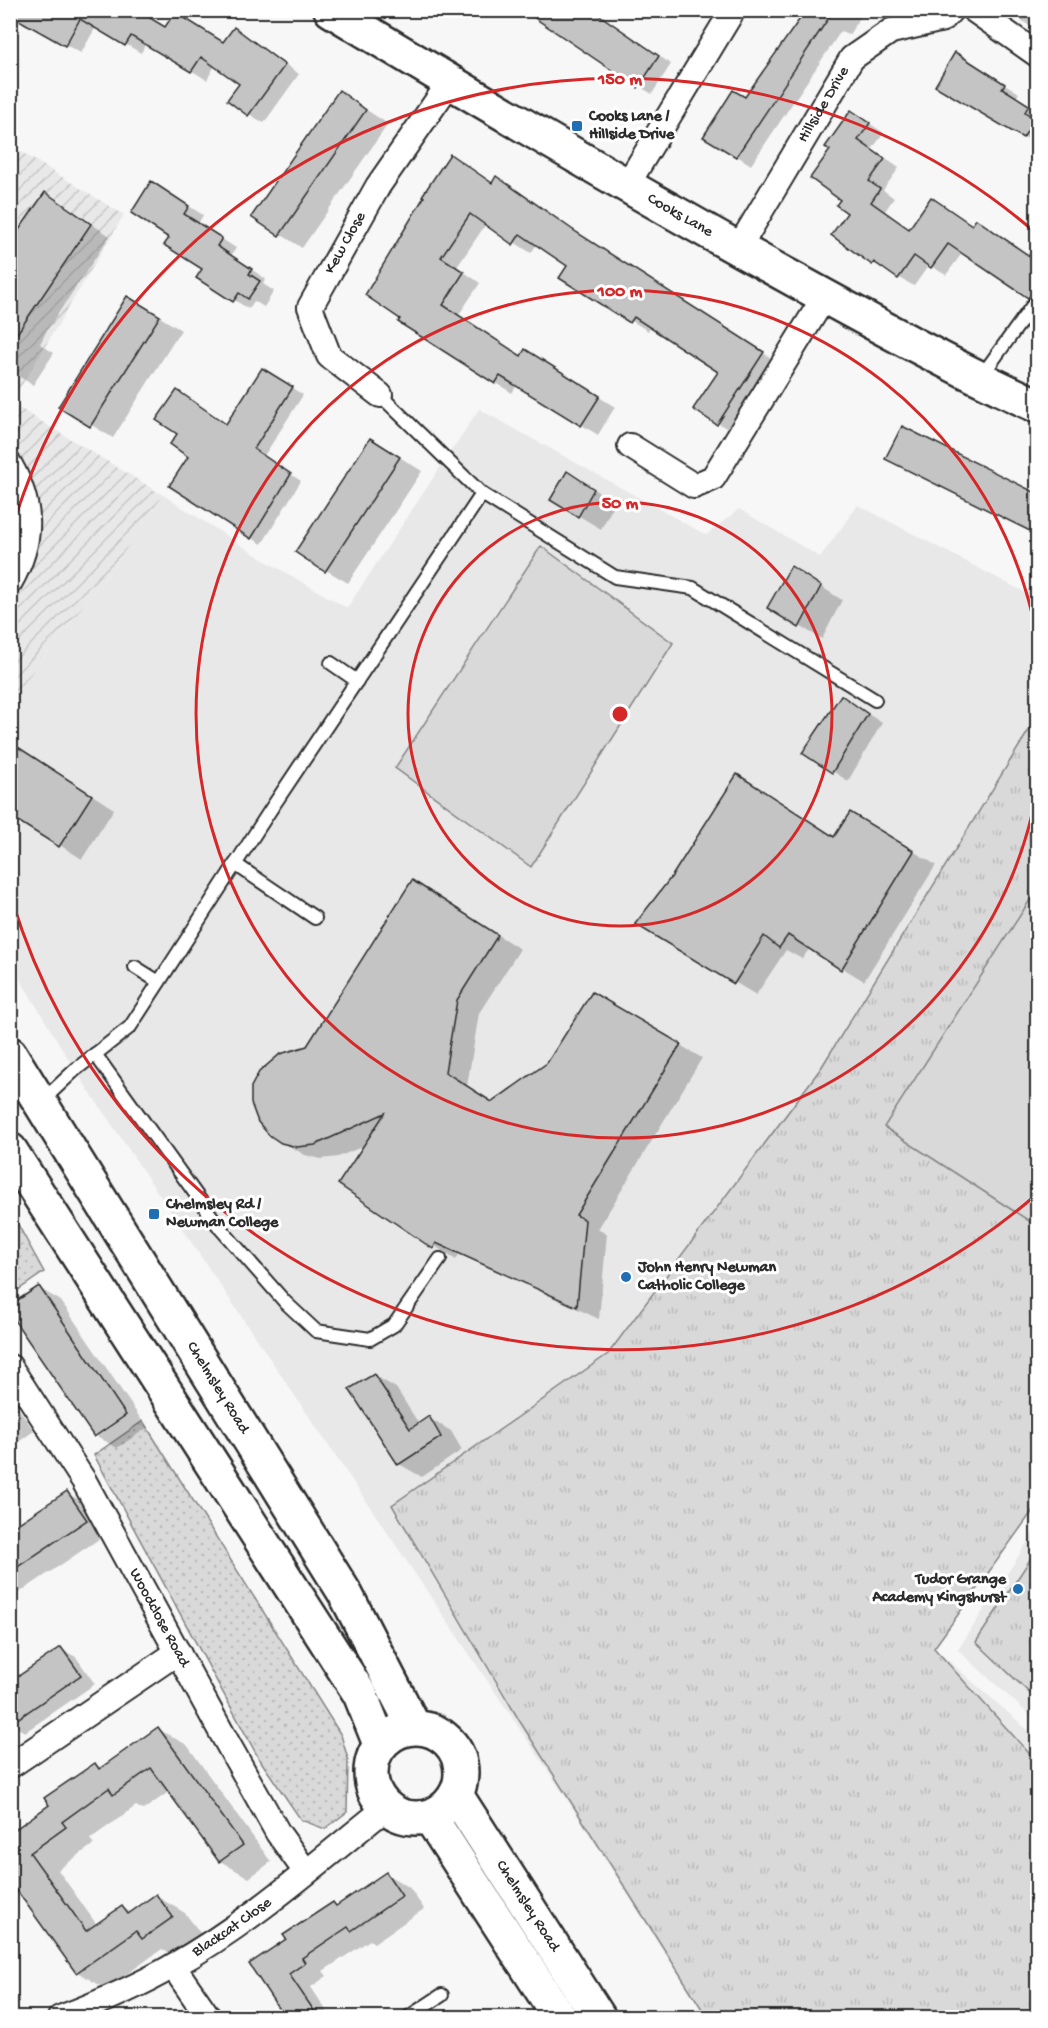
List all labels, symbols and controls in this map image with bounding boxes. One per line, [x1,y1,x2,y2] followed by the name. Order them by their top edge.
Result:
[794,63,855,146] street label: Hillside Drive
[597,70,642,91] text: 150 m
[588,108,675,145] place label: Cooks Lane / Hillside Drive
[570,119,584,133] marker: Cooks Lane / Hillside Drive
[643,190,717,242] street label: Cooks Lane
[321,208,371,277] street label: Kew Close
[597,282,643,303] text: 100 m
[602,494,639,515] text: 50 m
[610,704,630,724] centre of rings
[165,1196,279,1233] place label: Chelmsley Rd / Newman College
[147,1207,161,1221] marker: Chelmsley Rd / Newman College
[637,1259,776,1296] place label: John Henry Newman Catholic College
[619,1270,633,1284] marker: John Henry Newman Catholic College
[182,1338,254,1439] street label: Chelmsley Road
[124,1565,194,1672] street label: Woodclose Road
[872,1571,1007,1608] place label: Tudor Grange Academy Kingshurst
[1011,1582,1025,1596] marker: Tudor Grange Academy Kingshurst
[491,1857,564,1957] street label: Chelmsley Road
[188,1893,276,1962] street label: Blackcat Close

